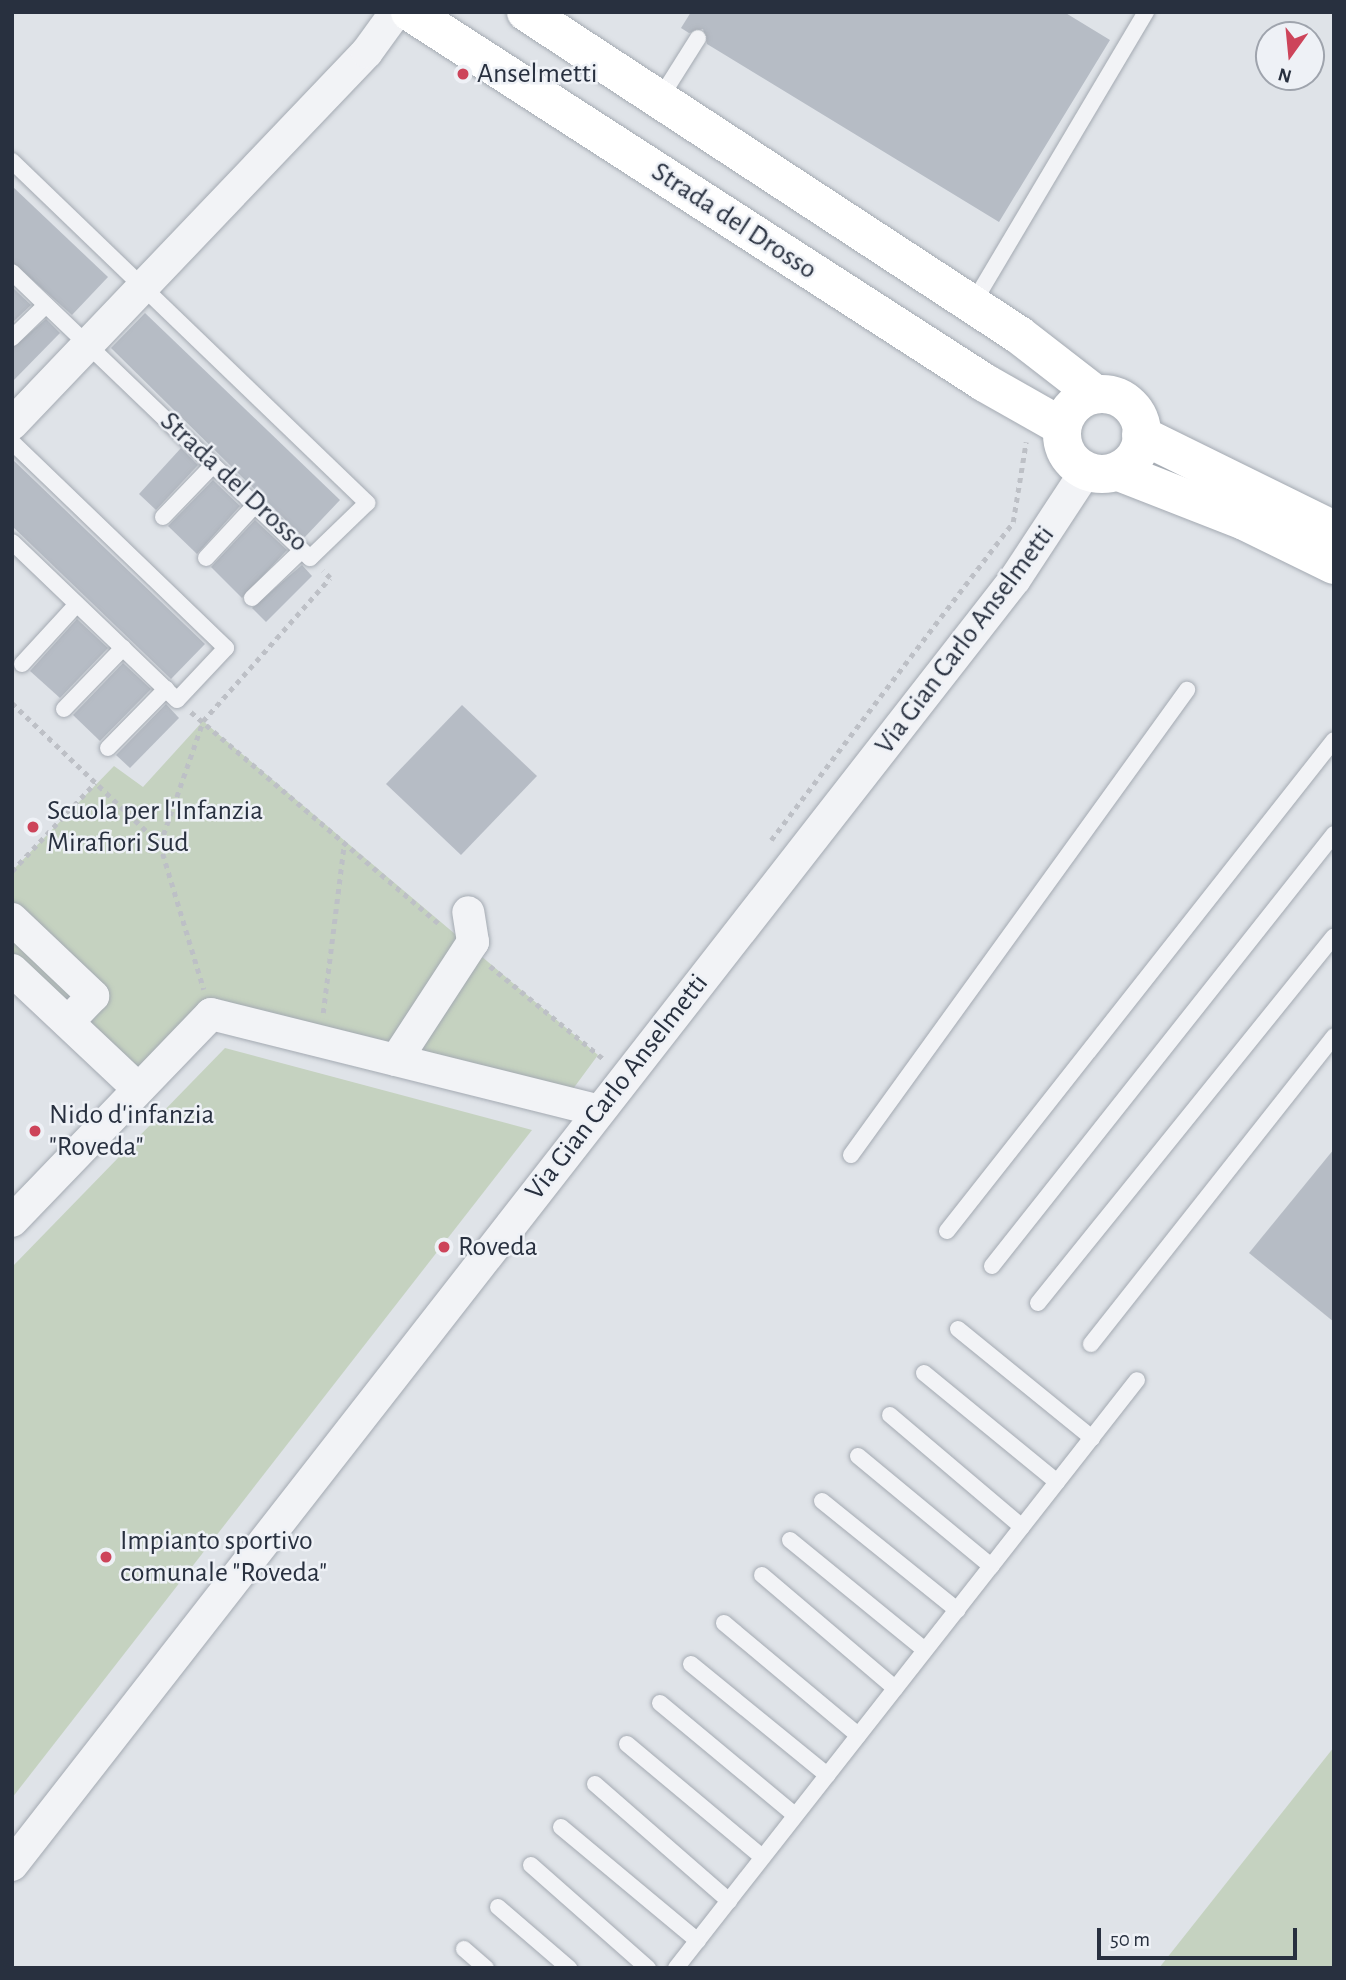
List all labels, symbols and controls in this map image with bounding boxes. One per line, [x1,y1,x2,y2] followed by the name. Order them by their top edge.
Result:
[1255,21,1325,91] north arrow
[477,57,597,91] place label: Anselmetti
[1276,64,1294,86] text: N
[455,66,471,82] marker: Anselmetti
[645,155,823,287] street label: Strada del Drosso
[153,405,315,559] street label: Strada del Drosso
[868,519,1062,761] street label: Via Gian Carlo Anselmetti
[47,794,263,860] place label: Scuola per l'Infanzia Mirafiori Sud
[25,819,41,835] marker: Scuola per l'Infanzia Mirafiori Sud
[518,967,716,1207] street label: Via Gian Carlo Anselmetti
[49,1098,214,1164] place label: Nido d'infanzia "Roveda"
[27,1123,43,1139] marker: Nido d'infanzia "Roveda"
[458,1230,538,1264] place label: Roveda
[436,1239,452,1255] marker: Roveda
[120,1524,327,1590] place label: Impianto sportivo comunale "Roveda"
[98,1549,114,1565] marker: Impianto sportivo comunale "Roveda"
[1101,1913,1300,1957] scale bar
[1110,1929,1150,1950] text: 50 m

